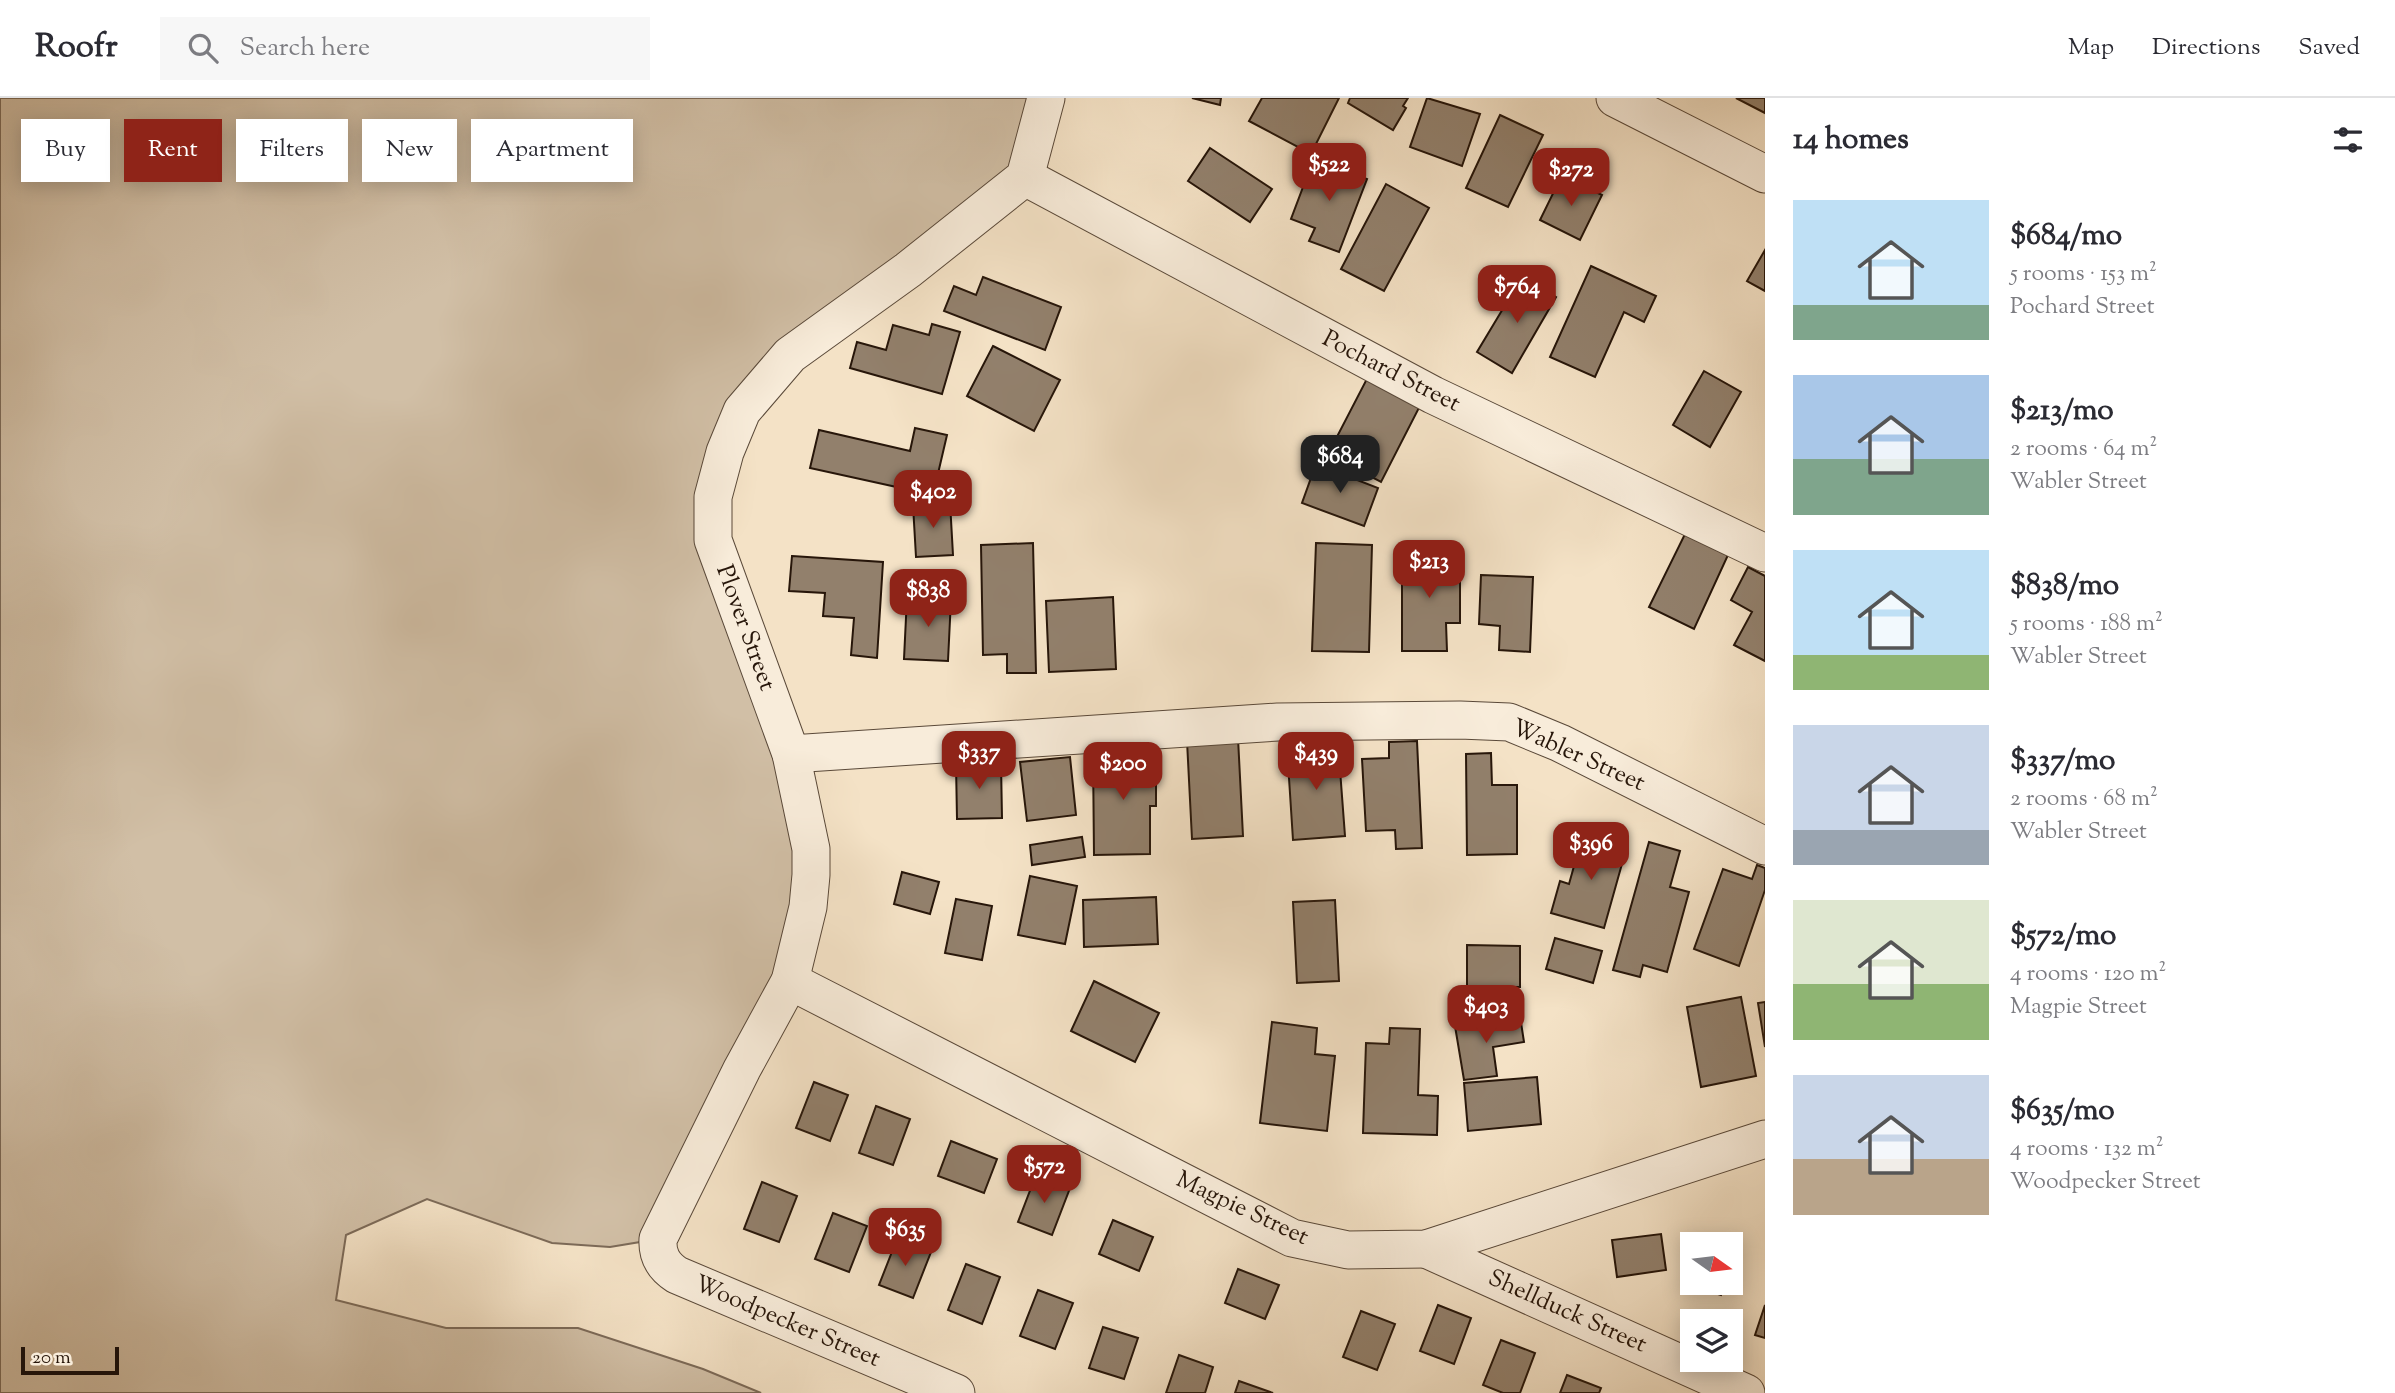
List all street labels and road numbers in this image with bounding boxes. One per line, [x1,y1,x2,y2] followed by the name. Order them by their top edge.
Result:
[1316,323,1466,421] street label: Pochard Street
[707,560,783,696] street label: Plover Street
[1506,711,1650,801] street label: Wabler Street
[1170,1163,1314,1255] street label: Magpie Street
[1482,1262,1652,1362] street label: Shellduck Street
[689,1267,885,1377] street label: Woodpecker Street

